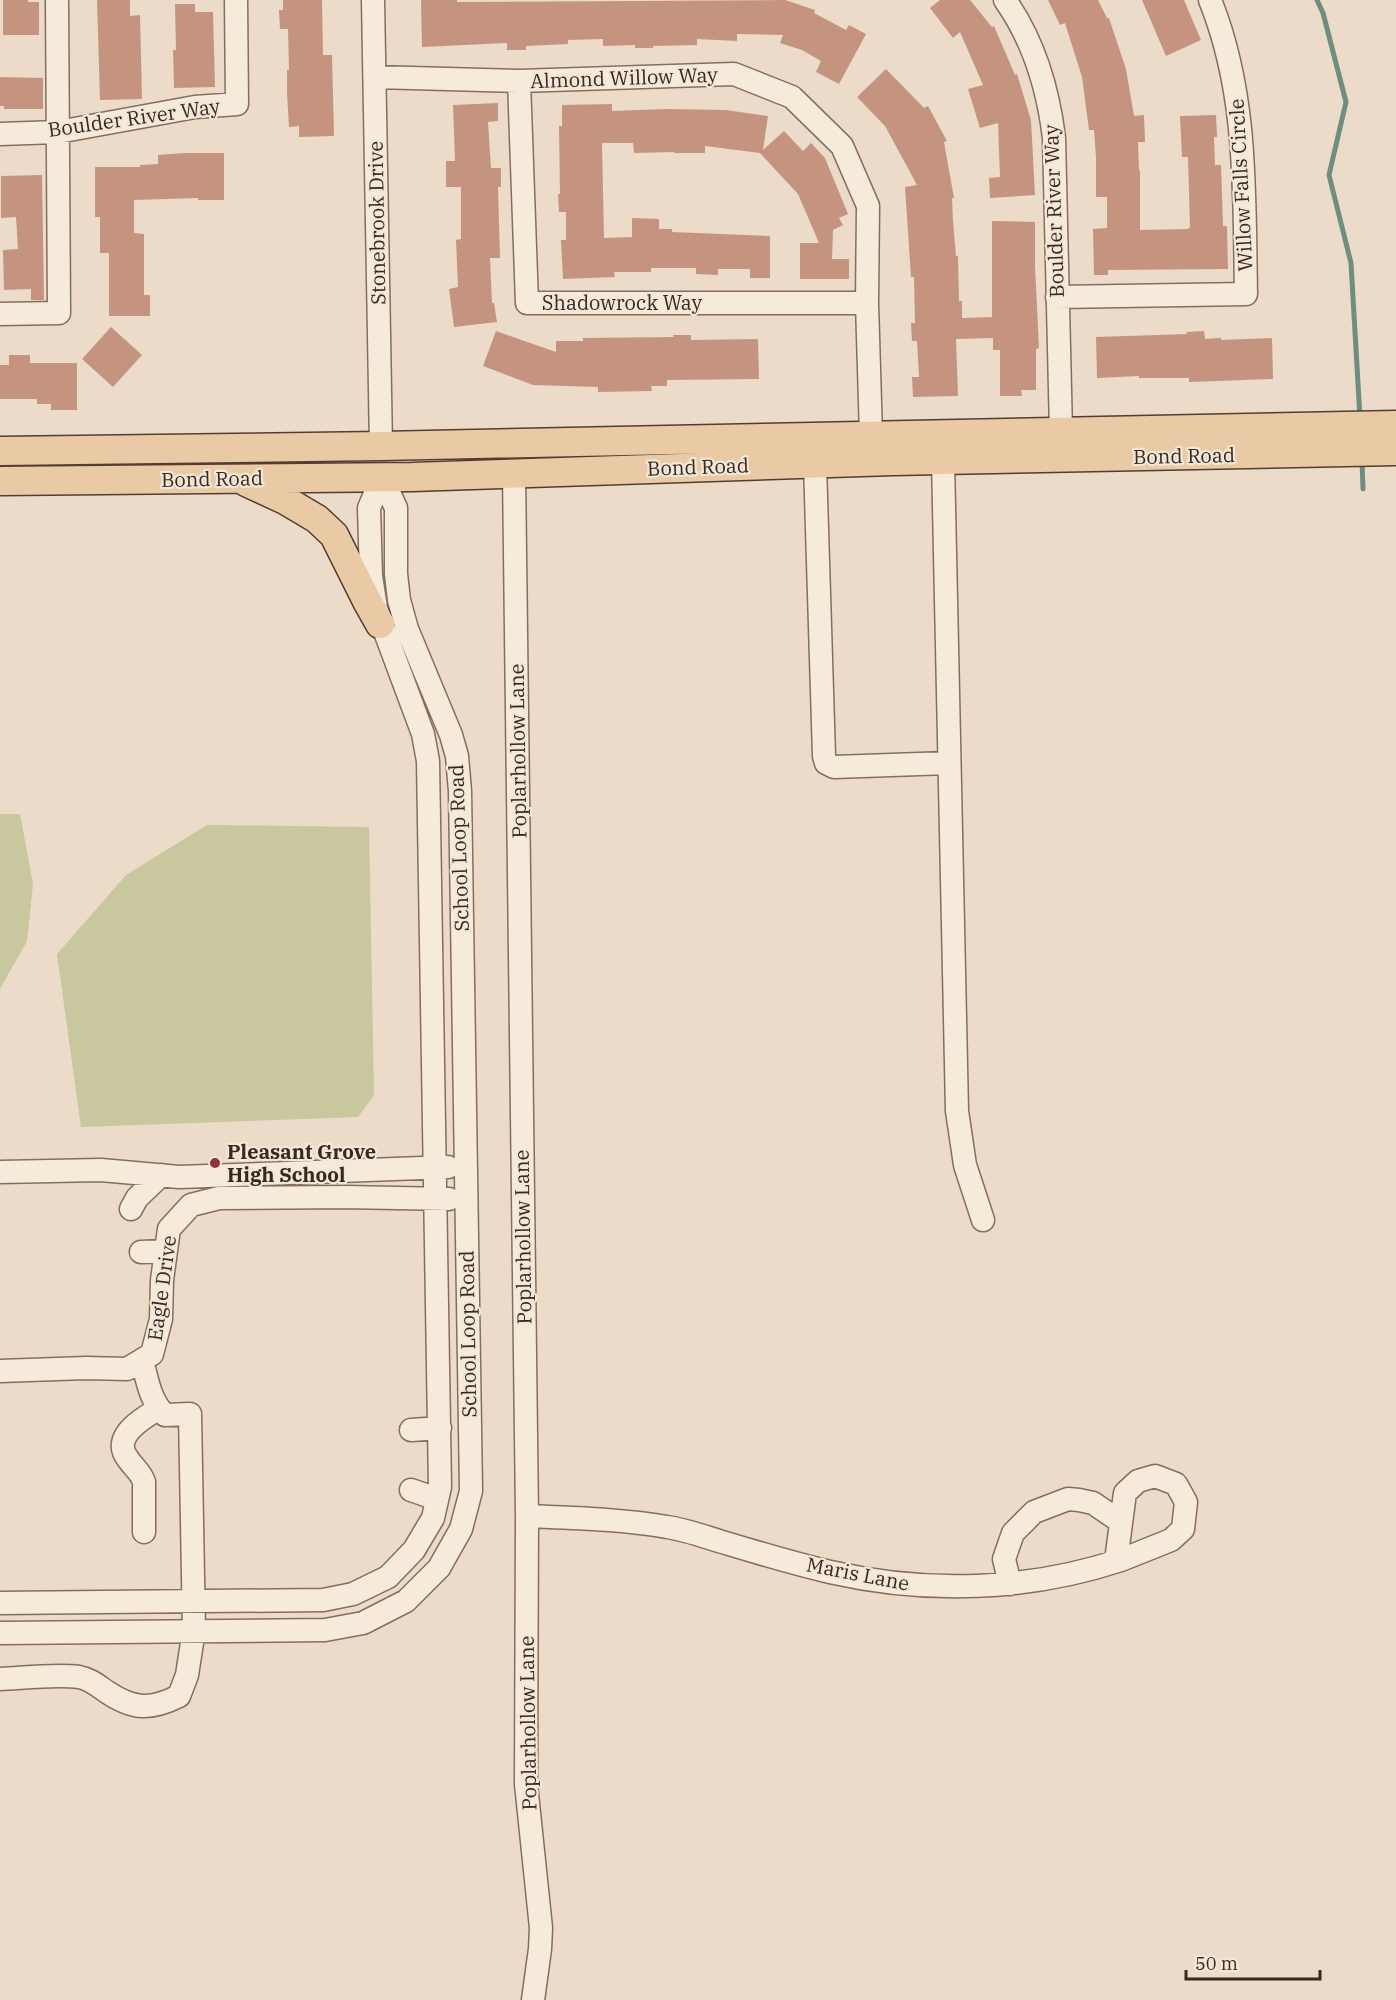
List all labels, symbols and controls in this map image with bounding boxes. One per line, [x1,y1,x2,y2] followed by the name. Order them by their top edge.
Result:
[530,61,719,94] street label: Almond Willow Way
[46,92,222,143] street label: Boulder River Way
[1222,98,1259,272] street label: Willow Falls Circle
[1037,124,1070,298] street label: Boulder River Way
[362,141,391,305] street label: Stonebrook Drive
[542,289,703,316] street label: Shadowrock Way
[1133,441,1235,470] street label: Bond Road
[647,451,749,482] street label: Bond Road
[161,464,263,493] street label: Bond Road
[502,663,533,839] street label: Poplarhollow Lane
[442,764,475,932] street label: School Loop Road
[227,1138,376,1188] place label: Pleasant Grove High School
[507,1149,538,1325] street label: Poplarhollow Lane
[208,1156,222,1170] marker: Pleasant Grove High School
[141,1233,182,1342] street label: Eagle Drive
[453,1250,482,1418] street label: School Loop Road
[804,1550,912,1597] street label: Maris Lane
[512,1635,543,1811] street label: Poplarhollow Lane
[1186,1943,1320,1981] scale bar
[1195,1952,1238,1975] text: 50 m

